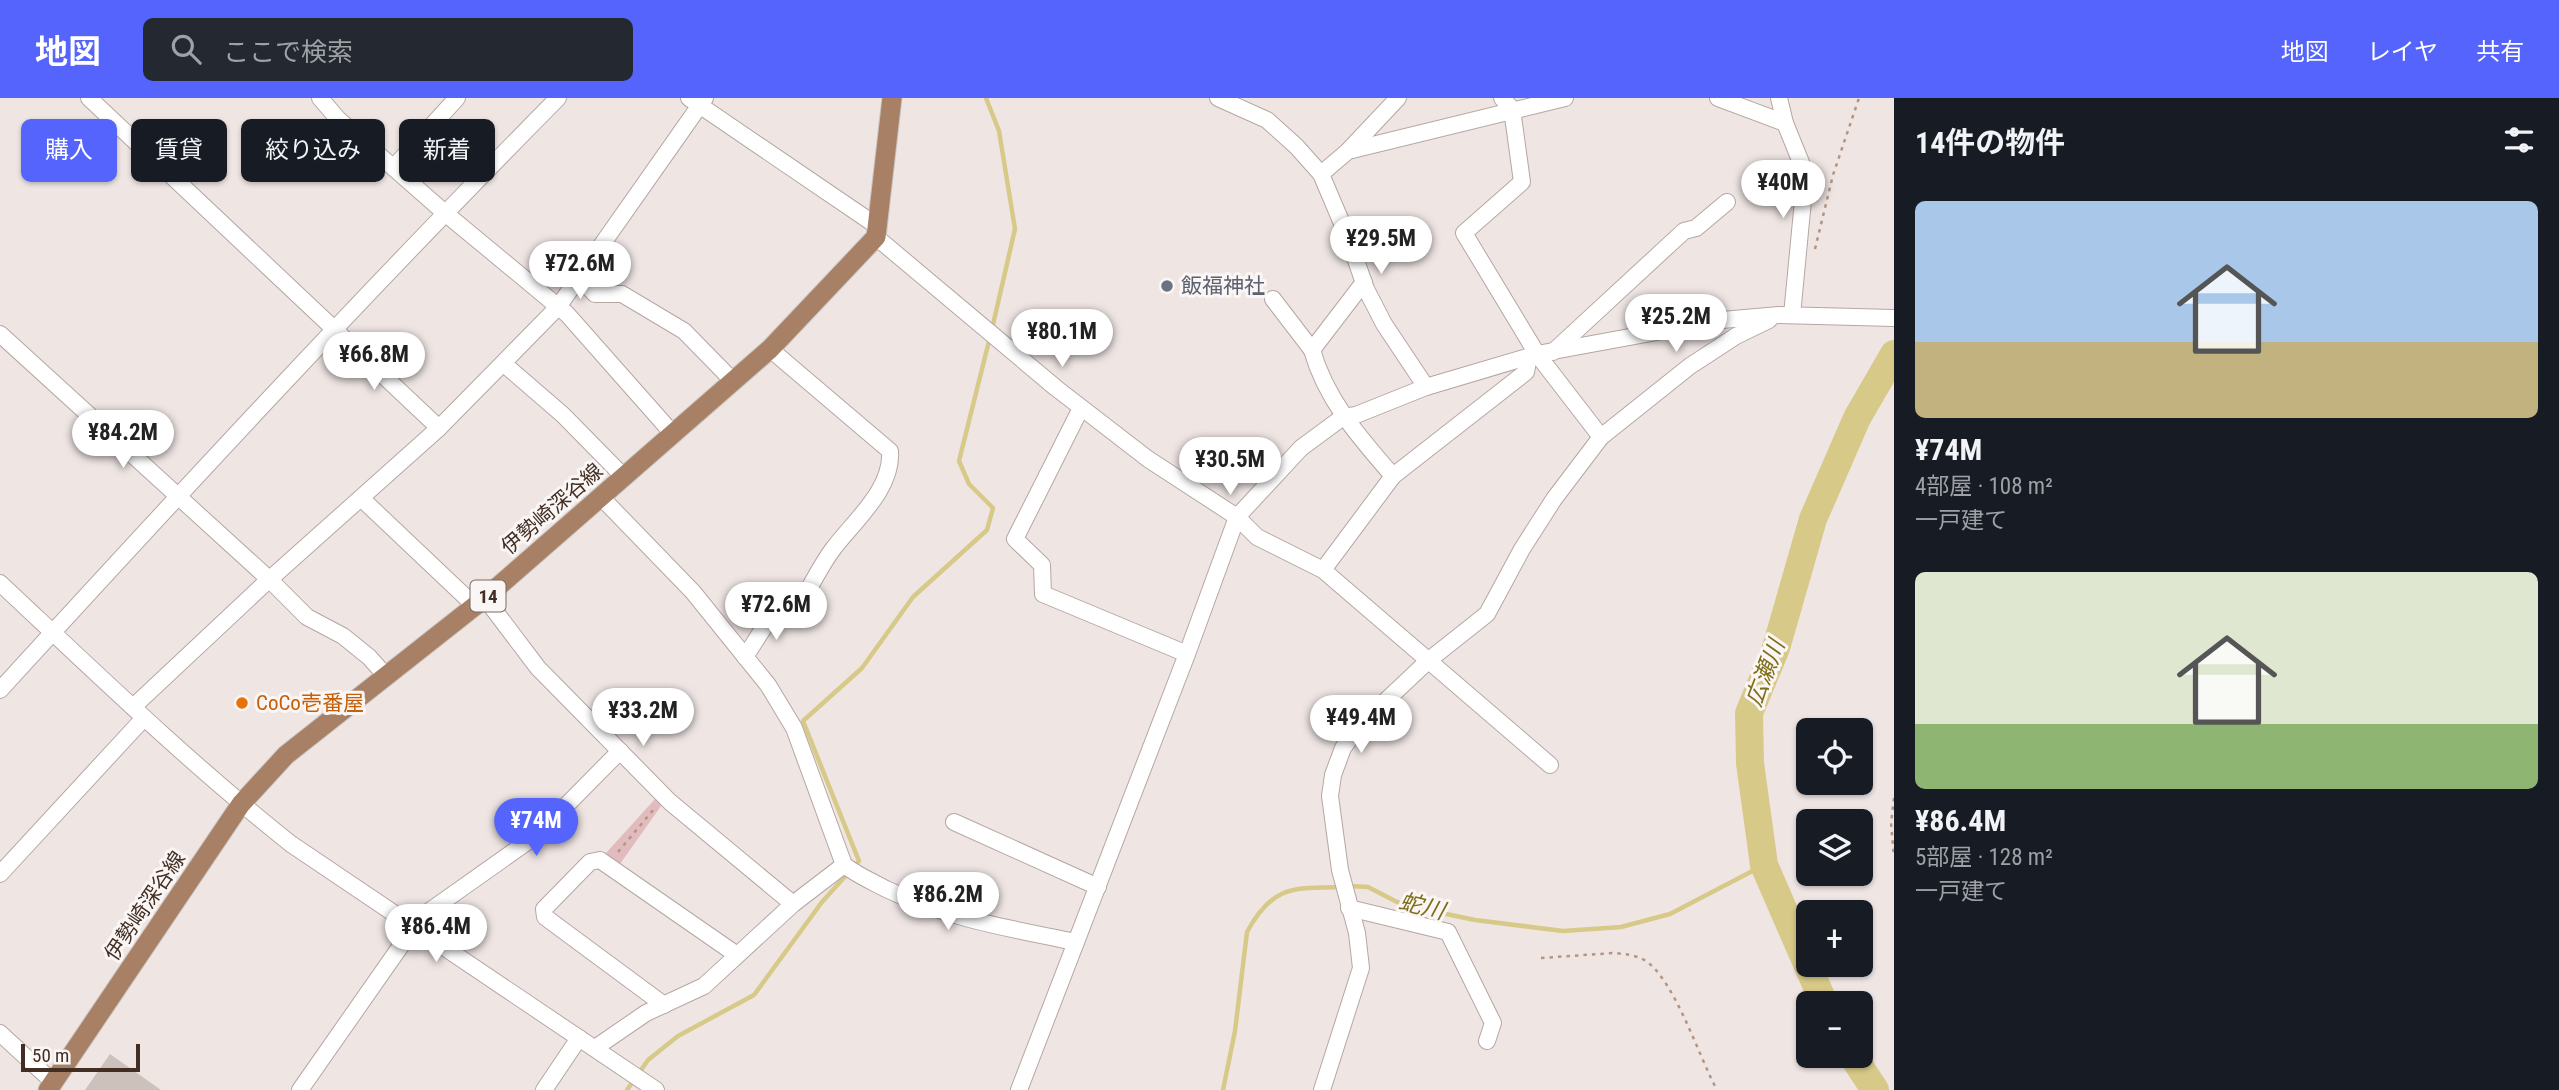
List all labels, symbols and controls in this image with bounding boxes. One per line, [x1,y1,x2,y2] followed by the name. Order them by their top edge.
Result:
[143,18,633,81] search box
[167,30,205,68] icon: search
[35,32,101,71] text: 地図
[223,37,353,67] text: ここで検索
[2281,38,2329,66] text: 地図
[2367,38,2438,66] text: レイヤ
[2476,38,2524,66] text: 共有
[21,119,117,182] chip: 購入
[131,119,227,182] chip: 賃貸
[241,119,385,182] chip: 絞り込み
[399,119,495,182] chip: 新着
[2500,121,2538,159] icon: filters
[1915,125,2065,160] text: 14件の物件
[1742,160,1824,220] pin: ¥40M
[1757,169,1809,196] text: ¥40M
[1324,216,1438,276] pin: ¥29.5M
[1346,225,1416,252] text: ¥29.5M
[523,242,637,301] pin: ¥72.6M
[2164,246,2290,372] icon: home
[545,250,615,277] text: ¥72.6M
[1181,274,1265,298] place label: 飯福神社
[1159,278,1175,294] marker: 飯福神社
[1619,294,1733,354] pin: ¥25.2M
[1641,303,1711,330] text: ¥25.2M
[1005,310,1119,369] pin: ¥80.1M
[1027,318,1097,345] text: ¥80.1M
[317,332,431,392] pin: ¥66.8M
[339,341,409,368] text: ¥66.8M
[66,410,180,470] pin: ¥84.2M
[88,419,158,446] text: ¥84.2M
[1915,432,1982,467] text: ¥74M
[1173,438,1287,497] pin: ¥30.5M
[1195,446,1265,473] text: ¥30.5M
[497,459,607,559] street label: 伊勢崎深谷線
[1915,473,2053,500] text: 4部屋 · 108 m²
[1915,507,2007,534] text: 一戸建て
[470,580,505,611] road number: 14
[719,582,833,642] pin: ¥72.6M
[741,591,811,618] text: ¥72.6M
[2164,617,2290,743] icon: home
[1740,633,1792,710] water label: 広瀬川
[586,688,700,748] pin: ¥33.2M
[256,691,364,715] place label: CoCo壱番屋
[234,695,250,711] marker: CoCo壱番屋
[1304,696,1418,755] pin: ¥49.4M
[608,697,678,724] text: ¥33.2M
[1326,704,1396,731] text: ¥49.4M
[1796,718,1873,1068] map controls
[1796,718,1873,795] button: locate
[495,798,577,858] pin: ¥74M
[1915,803,2006,838] text: ¥86.4M
[510,807,562,834] text: ¥74M
[1796,809,1873,886] button: layers
[1915,844,2053,871] text: 5部屋 · 128 m²
[100,847,190,965] street label: 伊勢崎深谷線
[891,872,1005,932] pin: ¥86.2M
[1915,878,2007,905] text: 一戸建て
[913,881,983,908] text: ¥86.2M
[1396,888,1450,926] water label: 蛇川
[1796,900,1873,977] button: +
[379,904,493,964] pin: ¥86.4M
[401,913,471,940] text: ¥86.4M
[1796,991,1873,1068] button: −
[21,1041,140,1073] scale bar
[32,1044,69,1067] text: 50 m

